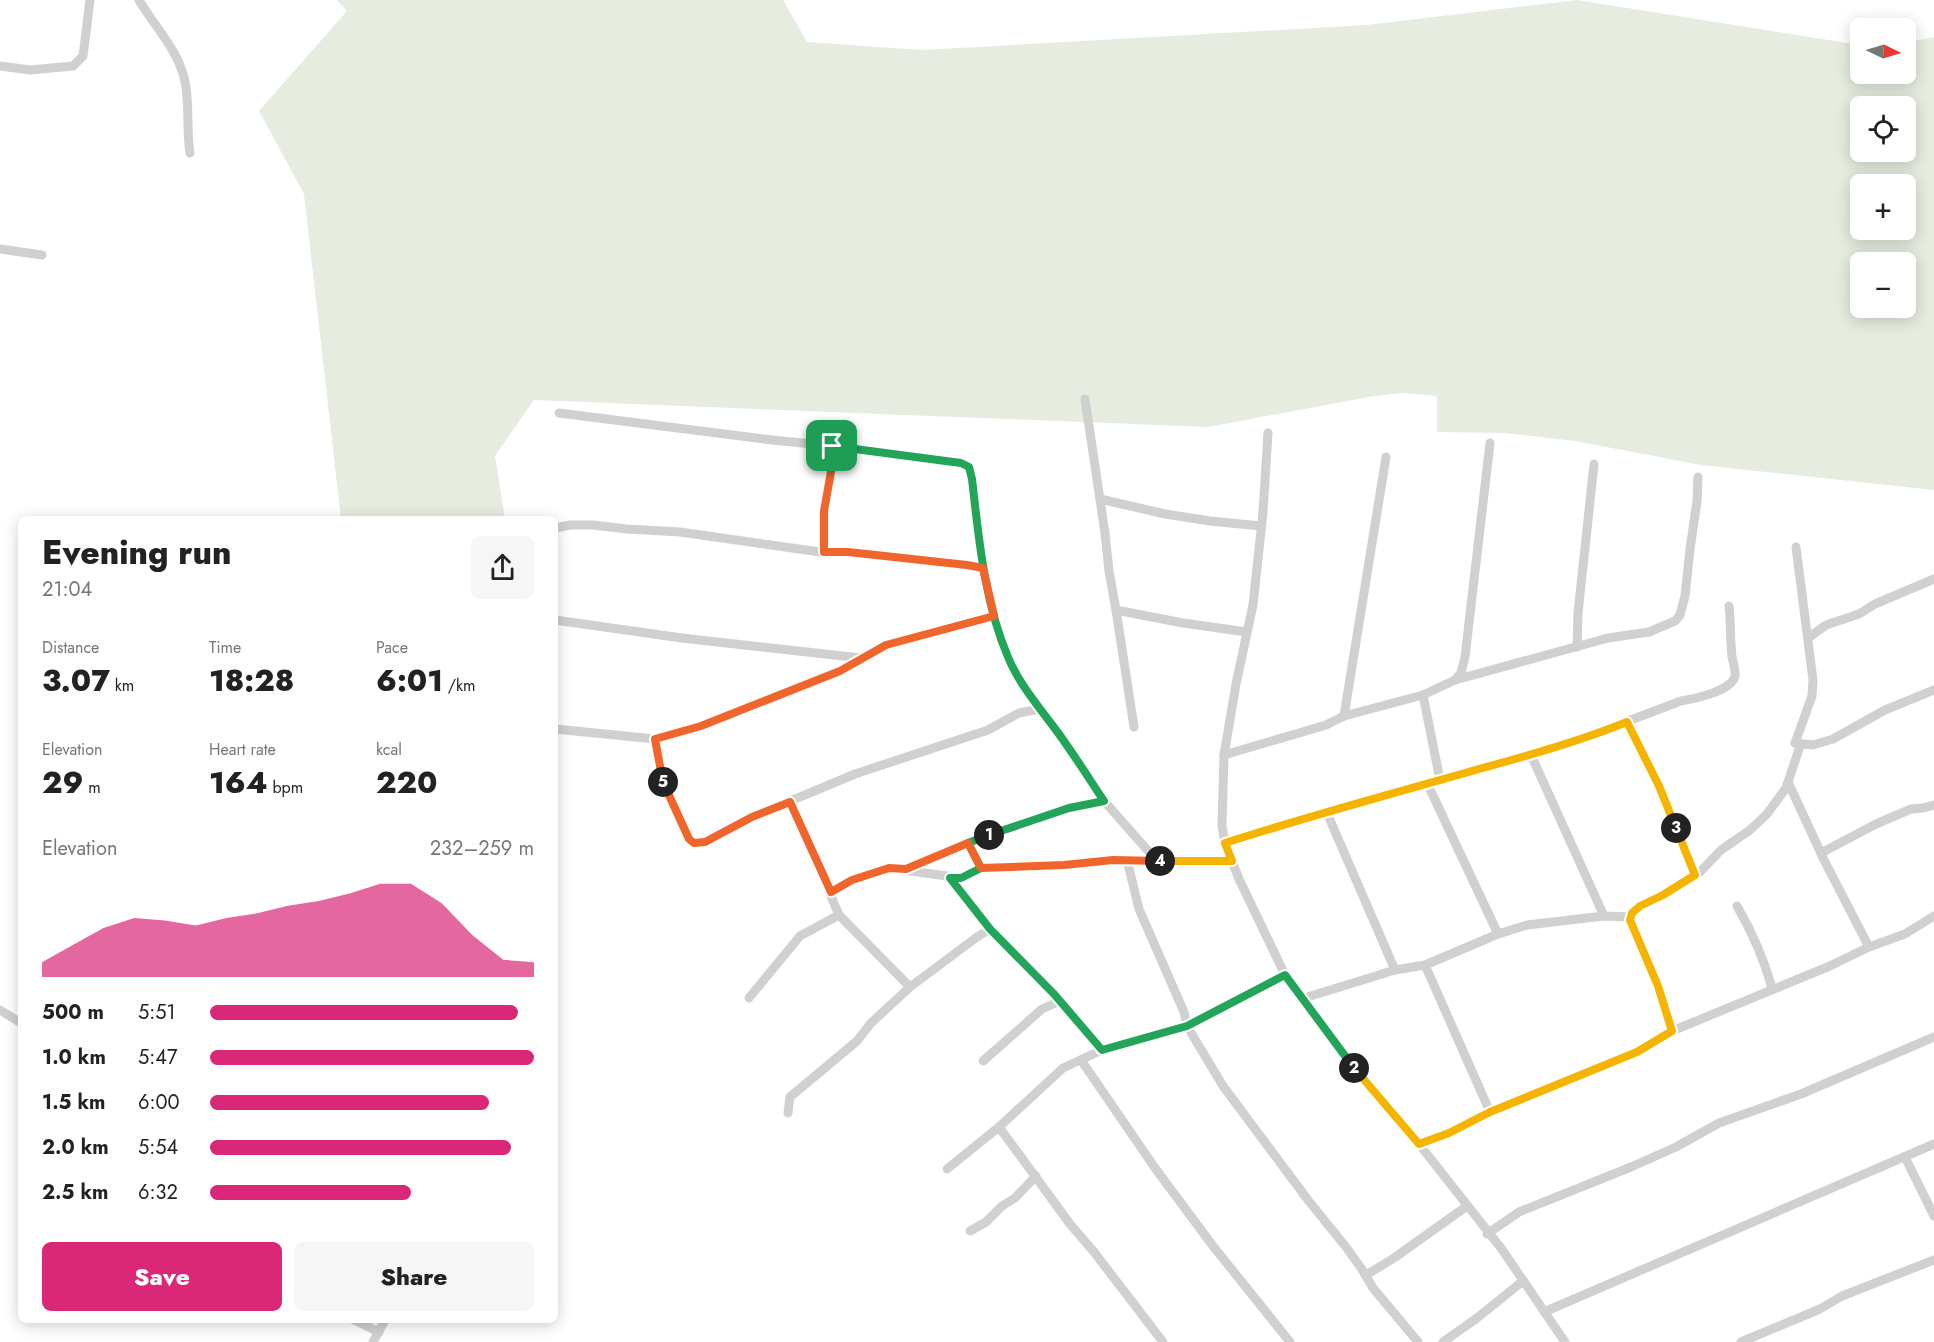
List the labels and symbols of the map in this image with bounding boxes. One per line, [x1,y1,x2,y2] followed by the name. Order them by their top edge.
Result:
[1850,18,1916,84] north arrow
[806,420,857,471] pin
[648,767,678,797] pin: 5
[1661,813,1691,843] pin: 3
[974,820,1004,850] pin: 1
[1145,846,1175,876] pin: 4
[1339,1053,1369,1083] pin: 2

